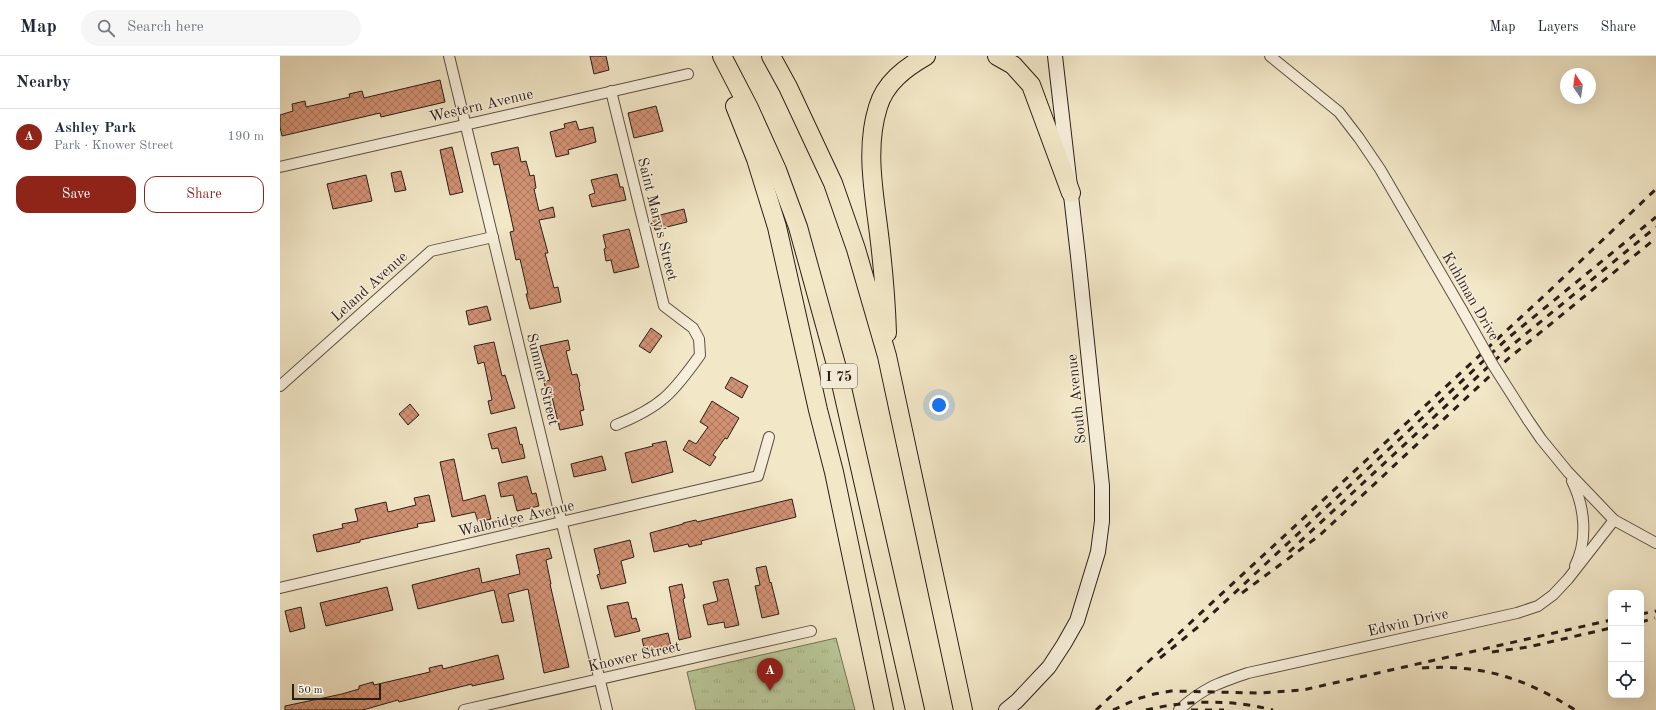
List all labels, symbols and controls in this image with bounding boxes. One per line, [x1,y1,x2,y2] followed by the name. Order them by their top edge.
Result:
[81,10,361,46] search box
[95,17,117,39] icon: search
[20,18,57,37] text: Map
[127,20,204,35] text: Search here
[1490,20,1516,34] text: Map
[1538,20,1579,34] text: Layers
[1601,20,1636,34] text: Share
[1560,68,1596,104] north arrow
[16,74,71,91] text: Nearby
[428,87,535,126] street label: Western Avenue
[54,121,136,136] text: Ashley Park
[24,130,34,143] text: A
[227,130,264,143] text: 190 m
[54,139,174,152] text: Park · Knower Street
[634,156,679,283] street label: Saint Mary's Street
[16,176,136,213] button: Save
[144,176,264,213] button: Share
[329,249,411,325] street label: Leland Avenue
[1438,250,1501,344] street label: Kuhlman Drive
[523,332,560,427] street label: Sumner Street
[1065,353,1090,444] street label: South Avenue
[821,364,857,388] road number: I 75
[929,395,949,415] your location
[457,499,576,540] street label: Walbridge Avenue
[1608,590,1644,698] map controls
[1608,590,1644,626] button: +
[1367,607,1450,640] street label: Edwin Drive
[1608,626,1644,662] button: −
[587,640,682,675] street label: Knower Street
[757,658,783,691] pin: A
[1608,662,1644,698] button: locate
[292,682,381,701] scale bar
[298,685,323,696] text: 50 m

